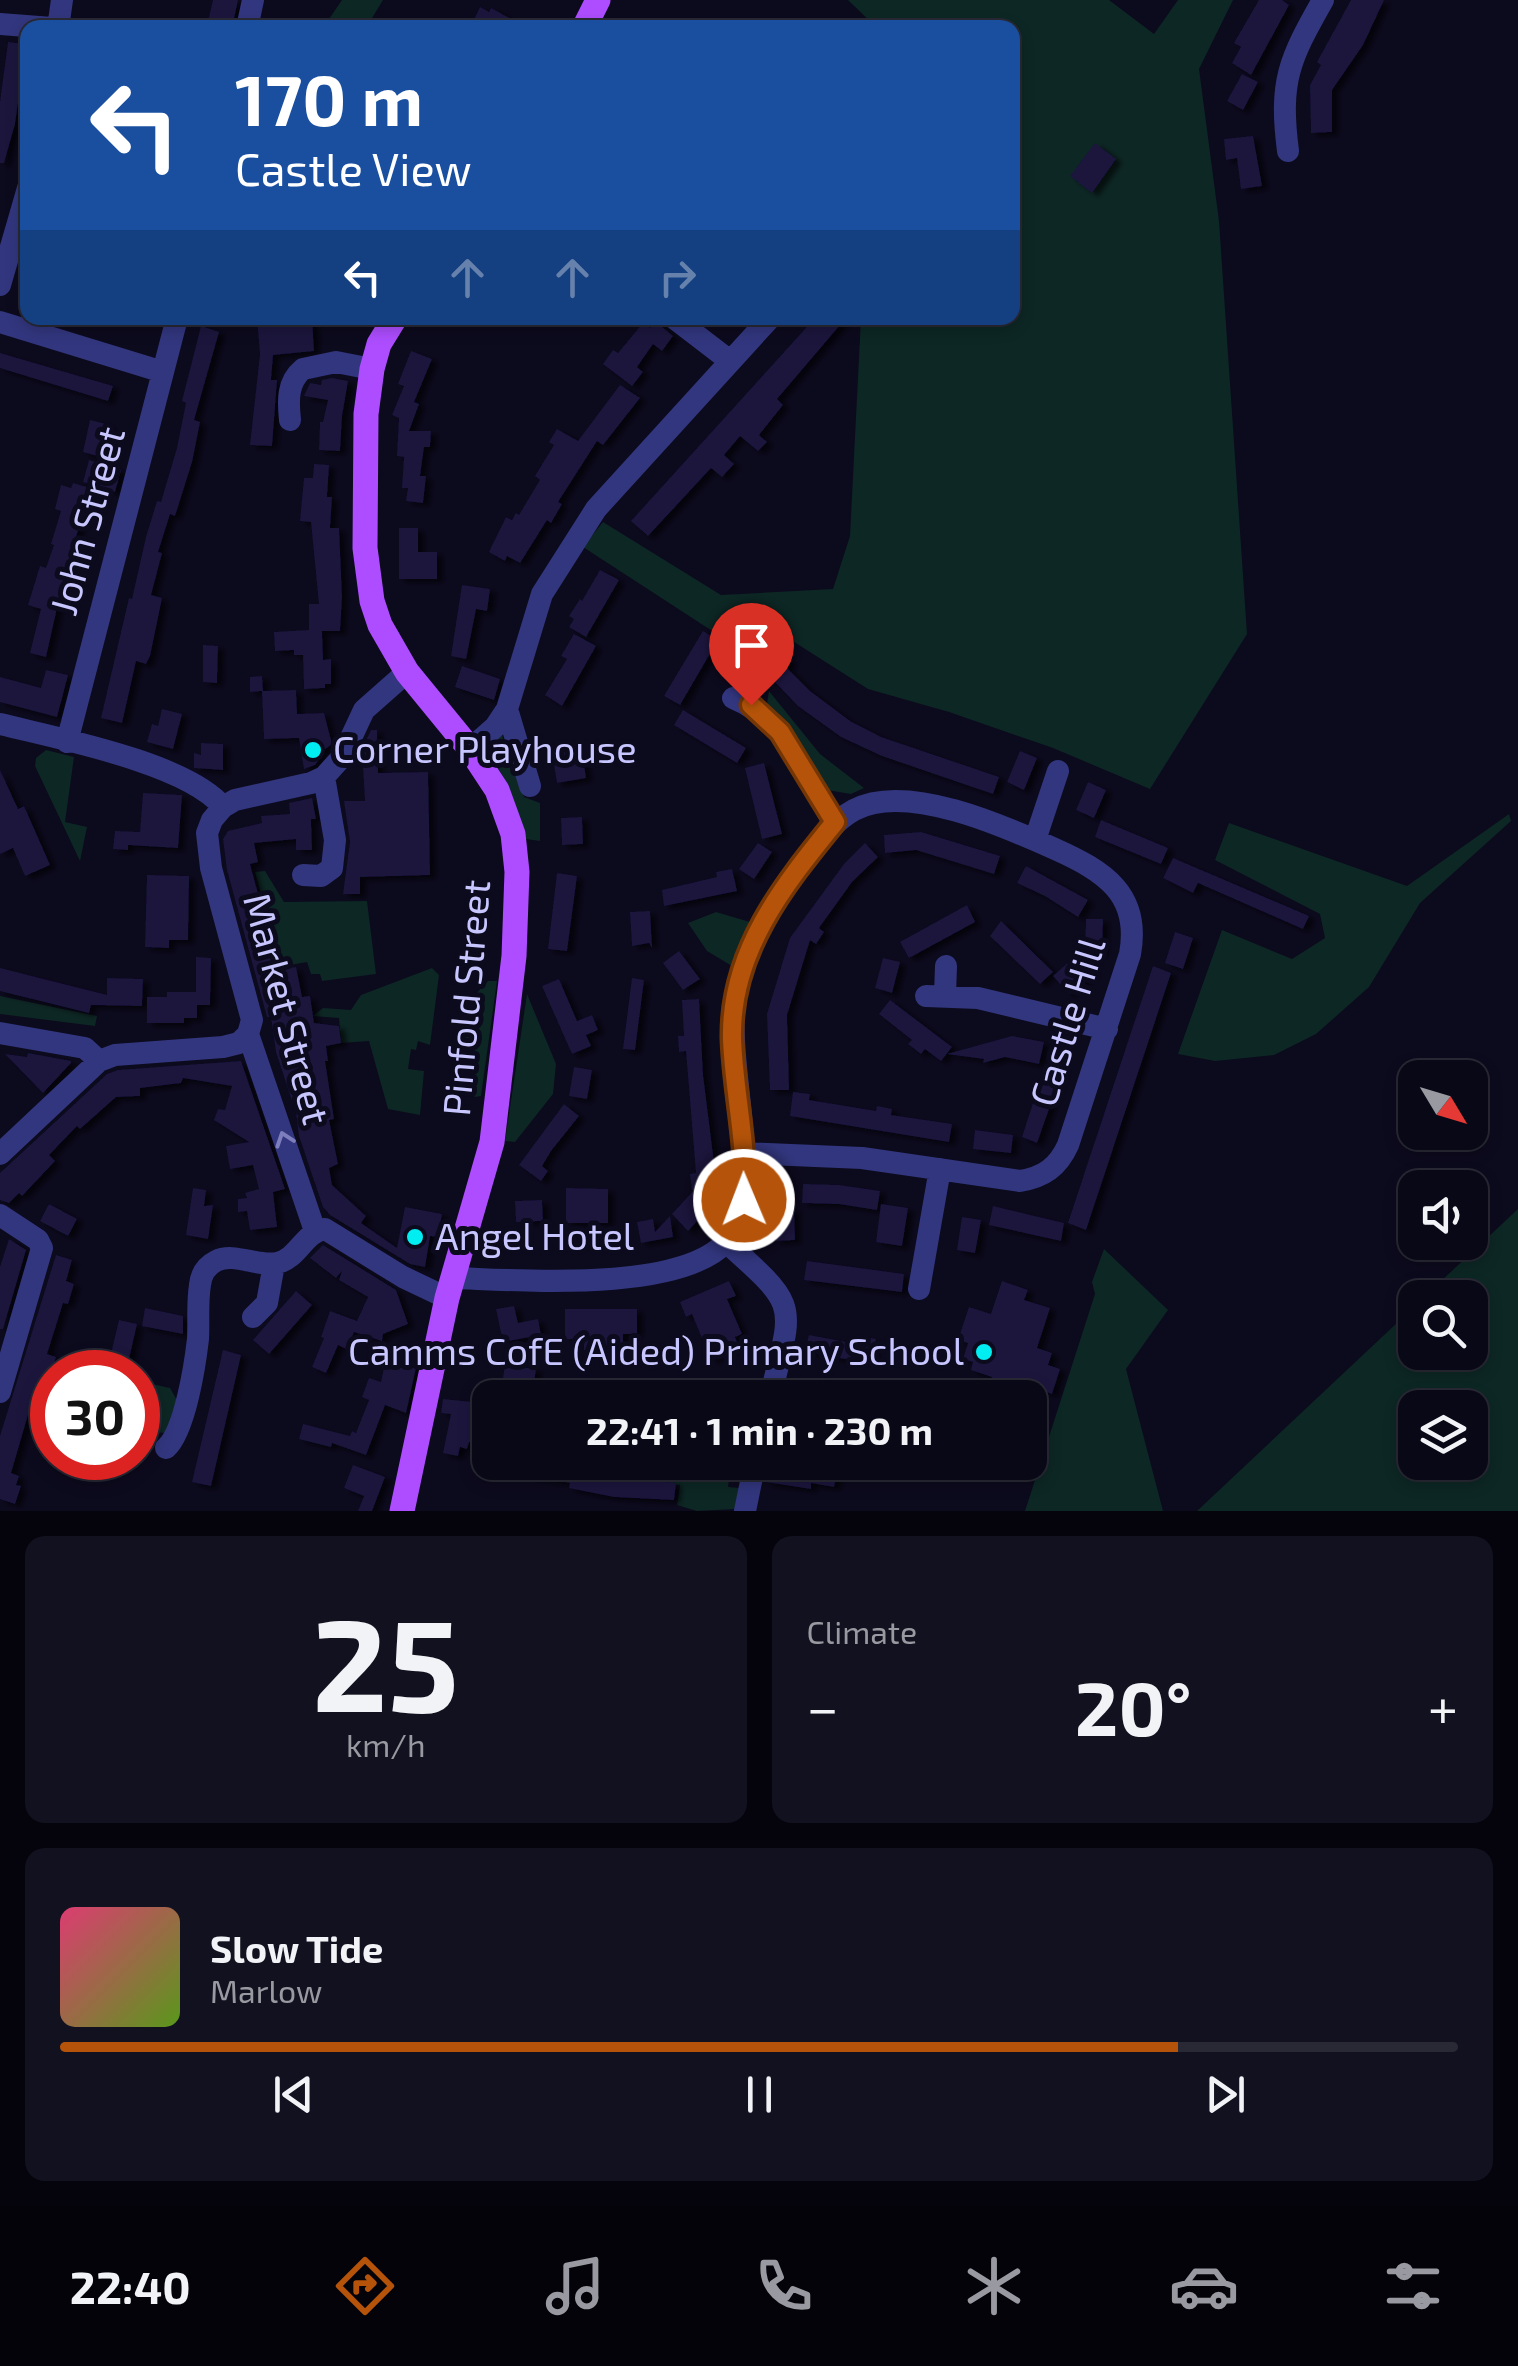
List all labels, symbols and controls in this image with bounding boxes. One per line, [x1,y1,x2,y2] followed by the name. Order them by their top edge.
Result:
[235,56,423,140] text: 170 m
[70,60,200,190] icon: left
[235,141,472,195] text: Castle View
[335,250,390,305] icon: left
[440,250,495,305] icon: ahead
[545,250,600,305] icon: ahead
[650,250,705,305] icon: right
[39,421,133,620] street label: John Street
[709,603,794,706] pin
[724,618,779,673] icon: arrive
[333,725,637,771] place label: Corner Playhouse
[302,739,324,761] marker: Corner Playhouse
[432,878,498,1118] street label: Pinfold Street
[235,888,341,1129] street label: Market Street
[1019,932,1113,1111] street label: Castle Hill
[1398,1060,1488,1150] north arrow
[1398,1060,1488,1480] map controls
[275,1131,296,1148] one-way arrow
[692,1148,796,1252] position arrow
[1398,1170,1488,1260] button: sound
[435,1212,634,1258] place label: Angel Hotel
[404,1226,426,1248] marker: Angel Hotel
[1398,1280,1488,1370] button: search
[348,1327,964,1373] place label: Camms CofE (Aided) Primary School
[973,1341,995,1363] marker: Camms CofE (Aided) Primary School
[30,1350,160,1480] speed limit sign: 30
[1398,1390,1488,1480] button: layers
[586,1407,933,1453] text: 22:41 · 1 min · 230 m
[312,1582,459,1738] text: 25
[807,1612,917,1650] text: Climate
[1075,1661,1192,1751] text: 20°
[807,1673,839,1739] text: −
[1428,1673,1458,1739] text: +
[346,1725,425,1763] text: km/h
[210,1925,383,1971] text: Slow Tide
[210,1971,322,2009] text: Marlow
[266,2067,321,2122] icon: previous
[732,2067,787,2122] icon: pause
[1198,2067,1253,2122] icon: next
[330,2251,400,2321] icon: directions
[540,2251,610,2321] icon: music
[749,2251,819,2321] icon: phone
[959,2251,1029,2321] icon: climate
[1169,2251,1239,2321] icon: car
[1378,2251,1448,2321] icon: filters
[70,2259,191,2313] text: 22:40

